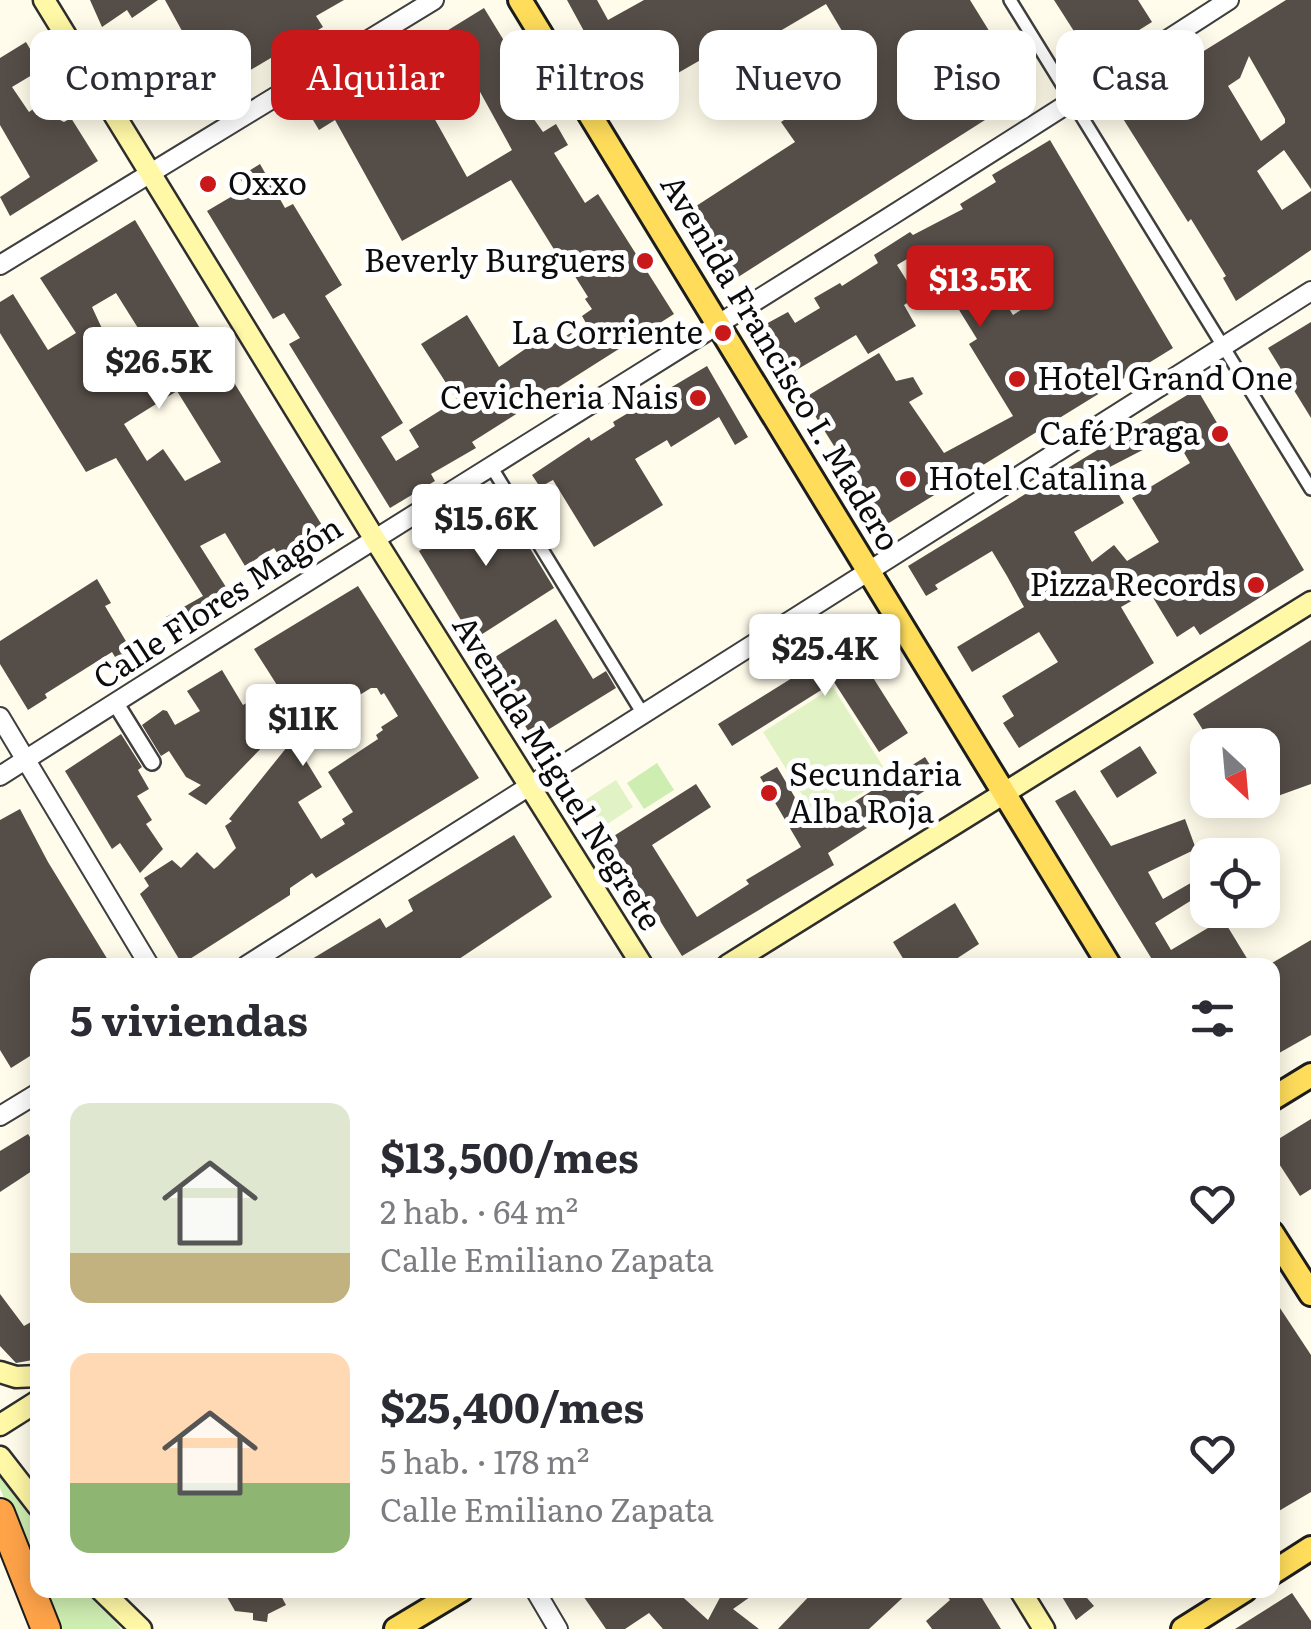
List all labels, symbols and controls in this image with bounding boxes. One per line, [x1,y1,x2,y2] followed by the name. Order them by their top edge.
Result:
[30,30,251,120] chip: Comprar
[271,30,480,120] chip: Alquilar
[500,30,679,120] chip: Filtros
[699,30,877,120] chip: Nuevo
[897,30,1036,120] chip: Piso
[1056,30,1204,120] chip: Casa
[228,157,307,205] place label: Oxxo
[651,164,914,559] street label: Avenida Francisco I. Madero
[197,173,219,195] marker: Oxxo
[364,234,625,282] place label: Beverly Burguers
[899,245,1061,330] pin: $13.5K
[634,250,656,272] marker: Beverly Burguers
[928,253,1032,301] text: $13.5K
[511,306,703,354] place label: La Corriente
[712,322,734,344] marker: La Corriente
[78,327,240,412] pin: $26.5K
[105,335,213,383] text: $26.5K
[1037,352,1293,400] place label: Hotel Grand One
[1006,368,1028,390] marker: Hotel Grand One
[440,371,678,419] place label: Cevicheria Nais
[687,387,709,409] marker: Cevicheria Nais
[1039,407,1201,455] place label: Café Praga
[1209,423,1231,445] marker: Café Praga
[928,452,1148,500] place label: Hotel Catalina
[897,468,919,490] marker: Hotel Catalina
[405,484,567,569] pin: $15.6K
[434,492,538,540] text: $15.6K
[82,502,350,699] street label: Calle Flores Magón
[1029,558,1236,606] place label: Pizza Records
[1245,574,1267,596] marker: Pizza Records
[443,604,676,938] street label: Avenida Miguel Negrete
[744,614,906,699] pin: $25.4K
[771,622,879,670] text: $25.4K
[244,684,362,769] pin: $11K
[268,692,338,740] text: $11K
[1190,728,1280,818] north arrow
[1190,728,1280,928] map controls
[789,748,962,833] place label: Secundaria Alba Roja
[758,782,780,804] marker: Secundaria Alba Roja
[1190,838,1280,928] button: locate
[70,987,308,1049] text: 5 viviendas
[1185,991,1240,1046] icon: filters
[380,1124,639,1186] text: $13,500/mes
[150,1143,270,1263] icon: home
[1185,1176,1240,1231] icon: heart
[380,1186,578,1234] text: 2 hab. · 64 m²
[380,1234,714,1282] text: Calle Emiliano Zapata
[380,1374,644,1436] text: $25,400/mes
[150,1393,270,1513] icon: home
[1185,1426,1240,1481] icon: heart
[380,1436,589,1484] text: 5 hab. · 178 m²
[380,1484,714,1532] text: Calle Emiliano Zapata

